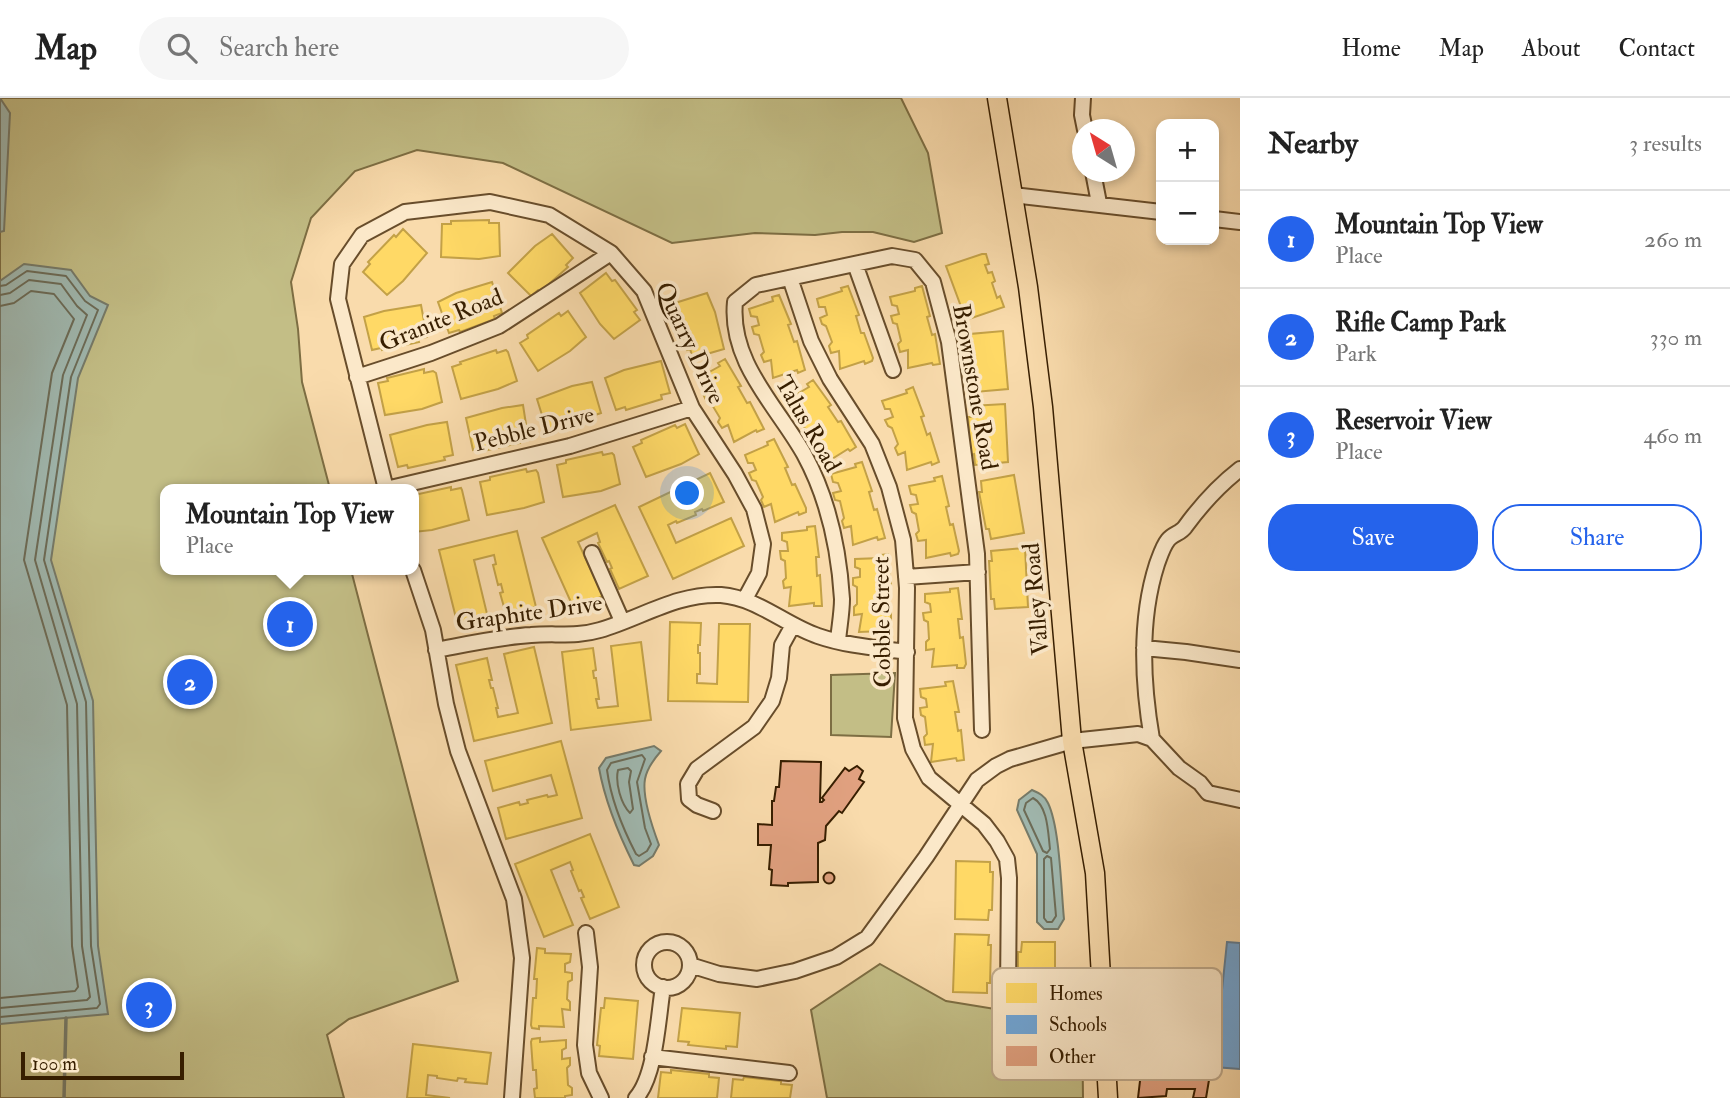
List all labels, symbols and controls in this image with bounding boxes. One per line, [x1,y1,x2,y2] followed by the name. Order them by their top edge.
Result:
[139,17,629,80] search box
[35,28,97,69] text: Map
[163,29,201,67] icon: search
[219,32,339,64] text: Search here
[1341,33,1401,64] text: Home
[1439,33,1484,64] text: Map
[1522,33,1581,64] text: About
[1619,33,1695,64] text: Contact
[1072,119,1135,182] north arrow
[1156,119,1219,245] map controls
[1156,119,1219,182] button: +
[1268,125,1358,162] text: Nearby
[1629,129,1702,158] text: 3 results
[1156,182,1219,245] button: −
[1335,209,1543,241] text: Mountain Top View
[1287,225,1295,254] text: 1
[1644,225,1702,254] text: 260 m
[1335,241,1383,270] text: Place
[648,277,732,409] street label: Quarry Drive
[375,281,508,359] street label: Granite Road
[945,302,1005,473] street label: Brownstone Road
[1335,307,1506,339] text: Rifle Camp Park
[1285,323,1297,352] text: 2
[1650,323,1702,352] text: 330 m
[1335,339,1377,368] text: Park
[768,370,848,478] street label: Talus Road
[471,399,597,459] street label: Pebble Drive
[1335,405,1492,437] text: Reservoir View
[1287,421,1295,450] text: 3
[1644,421,1702,450] text: 460 m
[1335,437,1383,466] text: Place
[670,476,704,510] your location
[160,484,419,575] popup
[186,499,393,531] text: Mountain Top View
[1268,504,1478,571] button: Save
[1492,504,1702,571] button: Share
[186,531,233,560] text: Place
[1016,541,1056,657] street label: Valley Road
[865,556,899,688] street label: Cobble Street
[454,587,604,639] street label: Graphite Drive
[267,598,313,650] pin: 1
[167,656,213,708] pin: 2
[992,968,1222,1080] legend
[126,979,172,1031] pin: 3
[1049,982,1103,1006] text: Homes
[1049,1013,1107,1037] text: Schools
[1049,1045,1096,1069] text: Other
[21,1049,184,1081] scale bar
[32,1052,77,1076] text: 100 m

